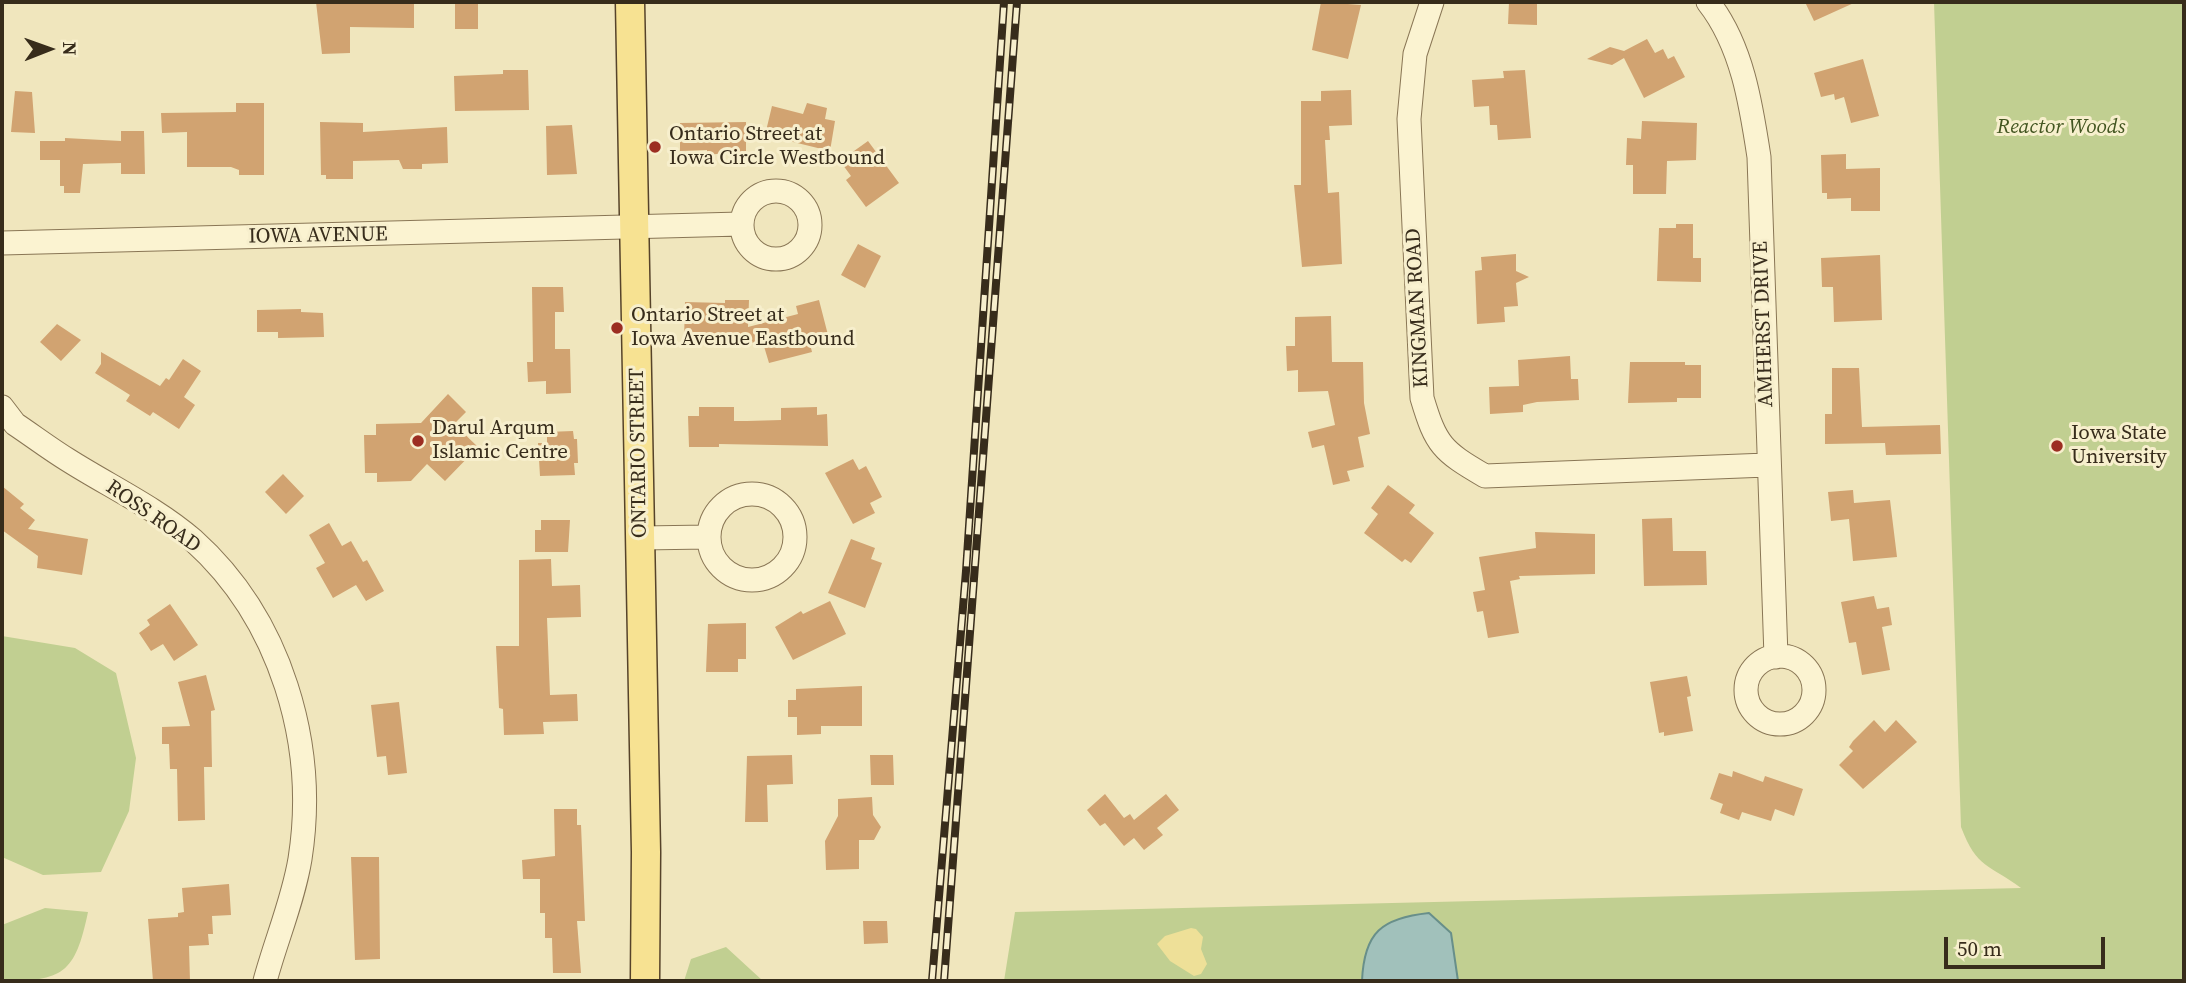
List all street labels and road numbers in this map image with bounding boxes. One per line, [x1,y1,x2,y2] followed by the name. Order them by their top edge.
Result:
[248,222,388,250] street label: IOWA AVENUE
[1401,227,1435,389] street label: KINGMAN ROAD
[1749,240,1779,408] street label: AMHERST DRIVE
[625,368,653,538] street label: ONTARIO STREET
[101,475,205,559] street label: ROSS ROAD

